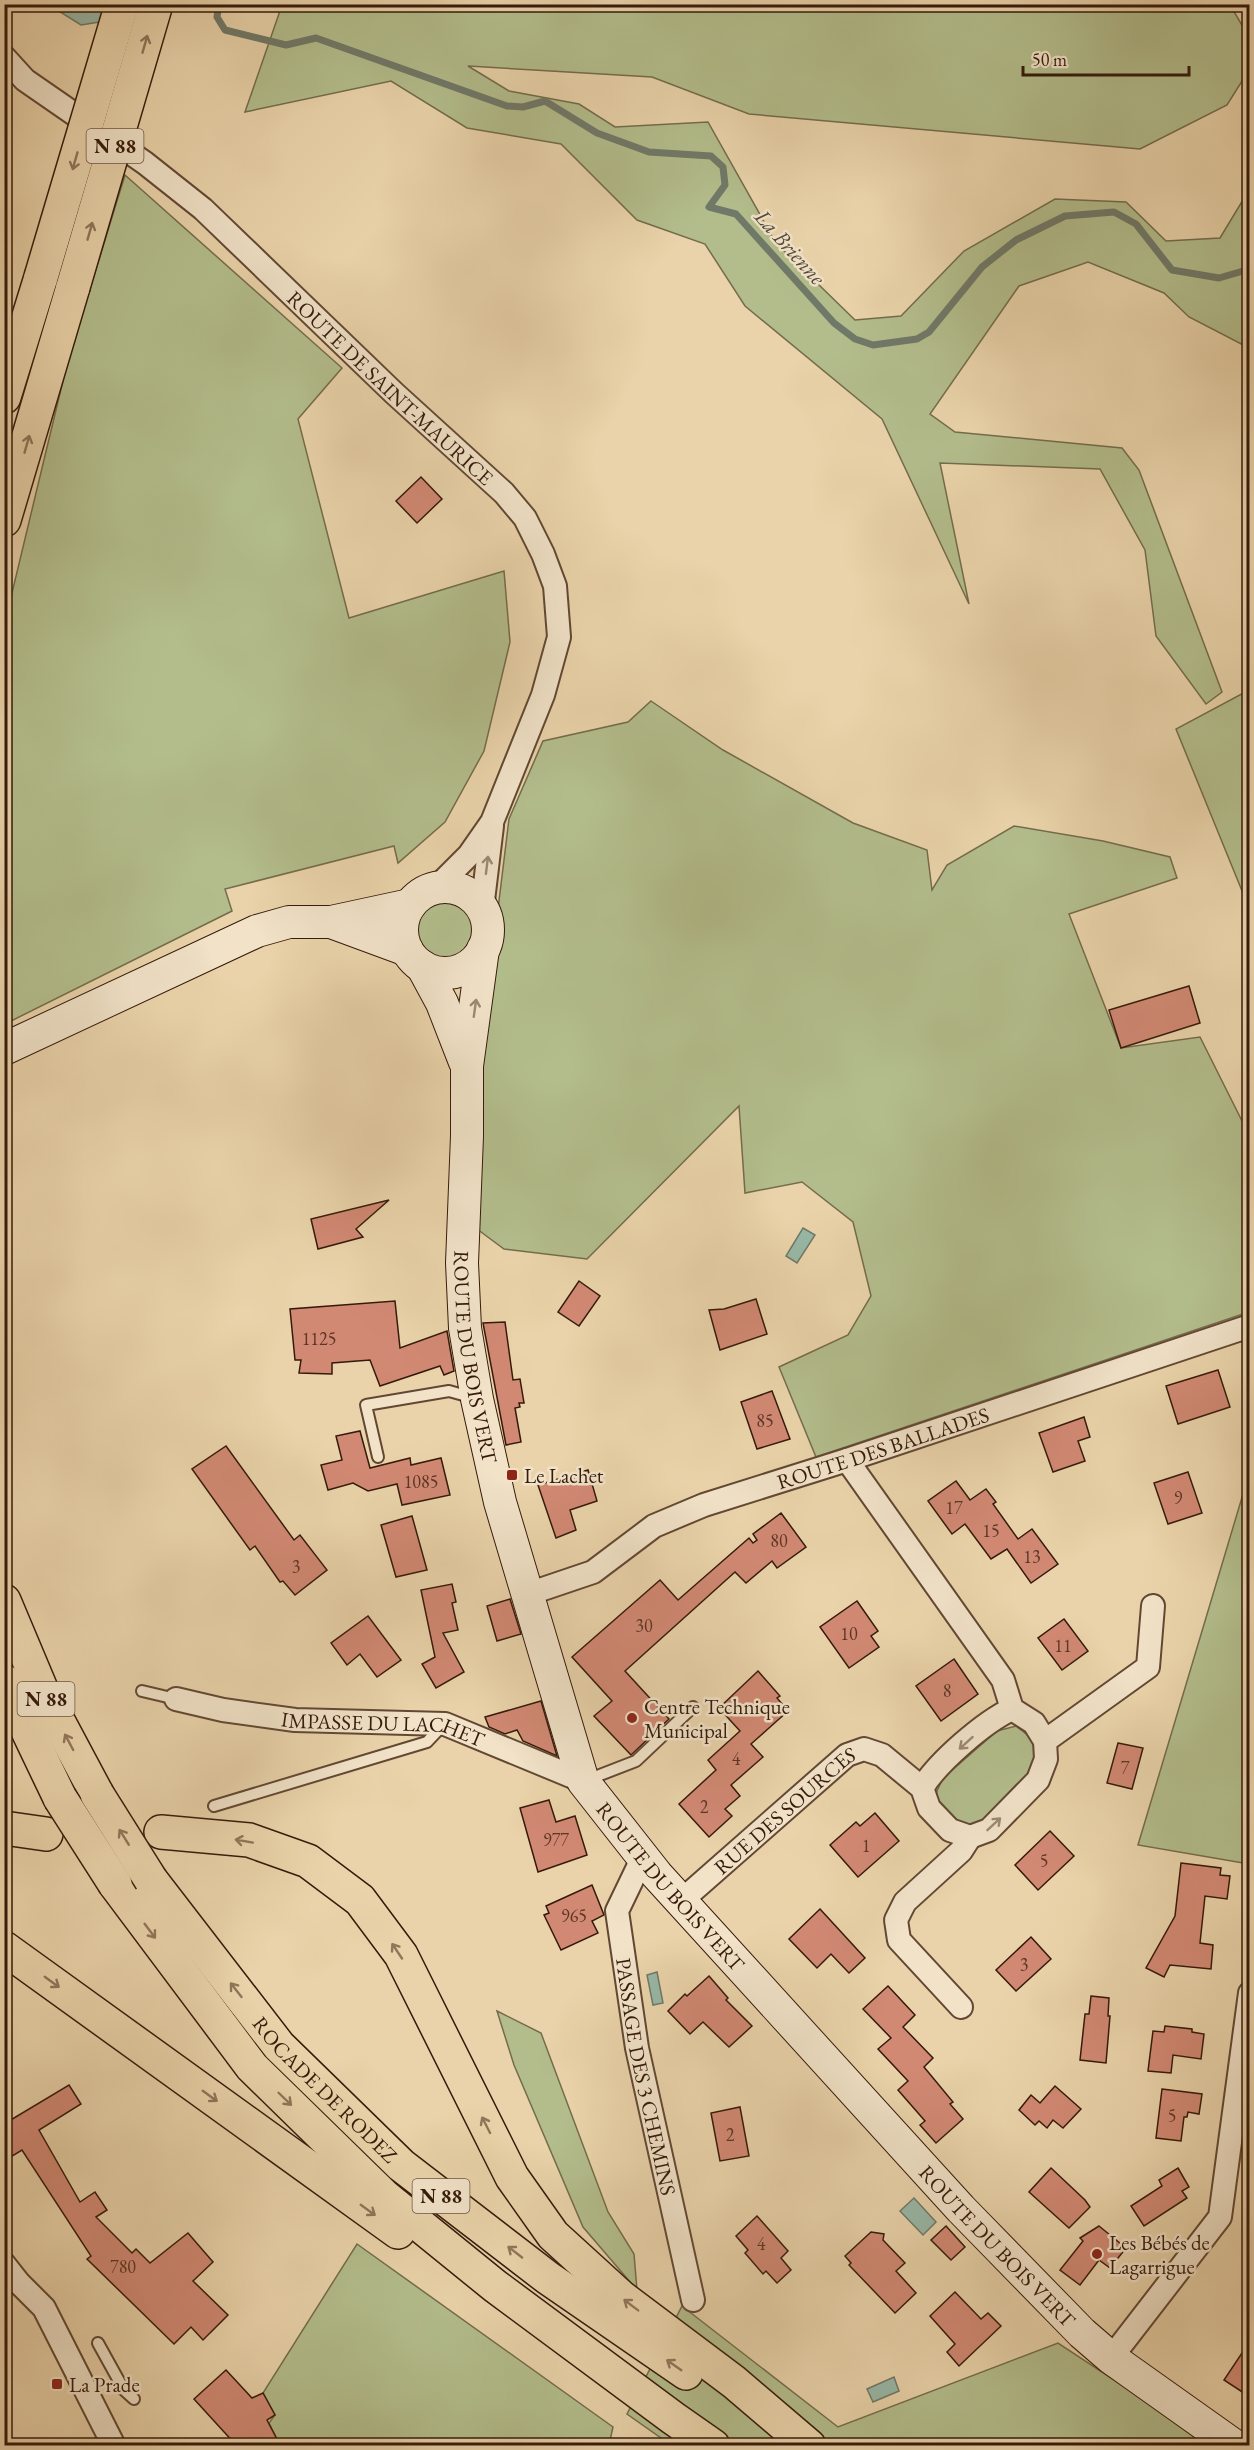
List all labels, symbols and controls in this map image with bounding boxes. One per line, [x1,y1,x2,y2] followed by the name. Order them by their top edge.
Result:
[140,35,151,54] one-way arrow
[1023,39,1190,77] scale bar
[1032,48,1067,71] text: 50 m
[86,129,144,163] road number: N 88
[69,151,80,170] one-way arrow
[748,202,832,292] water label: La Brienne
[85,222,96,241] one-way arrow
[282,284,500,491] street label: ROUTE DE SAINT-MAURICE
[22,435,33,454] one-way arrow
[482,856,493,876] one-way arrow
[469,998,480,1018] one-way arrow
[448,1250,505,1466] street label: ROUTE DU BOIS VERT
[302,1327,336,1350] house number: 1125
[773,1400,992,1495] street label: ROUTE DES BALLADES
[756,1409,774,1432] house number: 85
[524,1462,604,1489] place label: Le Lachet
[505,1468,519,1482] marker: Le Lachet
[404,1470,438,1493] house number: 1085
[1174,1486,1183,1509] house number: 9
[945,1496,963,1519] house number: 17
[982,1519,1000,1542] house number: 15
[770,1529,788,1552] house number: 80
[1023,1545,1041,1568] house number: 13
[292,1555,300,1578] house number: 3
[635,1614,653,1637] house number: 30
[840,1622,858,1645] house number: 10
[1054,1634,1072,1657] house number: 11
[943,1679,951,1702] house number: 8
[18,1682,74,1716] road number: N 88
[644,1693,790,1744] place label: Centre Technique Municipal
[280,1705,490,1753] street label: IMPASSE DU LACHET
[625,1711,639,1725] marker: Centre Technique Municipal
[63,1734,75,1751] one-way arrow
[958,1736,973,1750] one-way arrow
[708,1740,859,1880] street label: RUE DES SOURCES
[732,1747,741,1770] house number: 4
[1121,1756,1130,1779] house number: 7
[700,1795,709,1818] house number: 2
[591,1796,752,1977] street label: ROUTE DU BOIS VERT
[987,1817,1002,1831] one-way arrow
[543,1828,569,1851] house number: 977
[117,1829,129,1846] one-way arrow
[862,1834,870,1857] house number: 1
[235,1835,255,1846] one-way arrow
[1040,1849,1048,1872] house number: 5
[561,1904,587,1927] house number: 965
[144,1922,156,1938] one-way arrow
[391,1943,403,1960] one-way arrow
[1020,1953,1028,1976] house number: 3
[610,1956,683,2198] street label: PASSAGE DES 3 CHEMINS
[43,1976,59,1988] one-way arrow
[230,1982,243,1998] one-way arrow
[247,2010,404,2168] street label: ROCADE DE RODEZ
[201,2090,217,2102] one-way arrow
[277,2092,292,2106] one-way arrow
[1168,2104,1176,2127] house number: 5
[479,2116,491,2134] one-way arrow
[726,2123,735,2146] house number: 2
[914,2159,1082,2333] street label: ROUTE DU BOIS VERT
[412,2179,470,2213] road number: N 88
[360,2204,376,2216] one-way arrow
[1109,2229,1210,2280] place label: Les Bébés de Lagarrigue
[757,2232,766,2255] house number: 4
[507,2246,523,2259] one-way arrow
[1090,2247,1104,2261] marker: Les Bébés de Lagarrigue
[110,2255,136,2278] house number: 780
[624,2299,640,2312] one-way arrow
[666,2359,682,2371] one-way arrow
[69,2371,140,2398] place label: La Prade
[50,2377,64,2391] marker: La Prade

